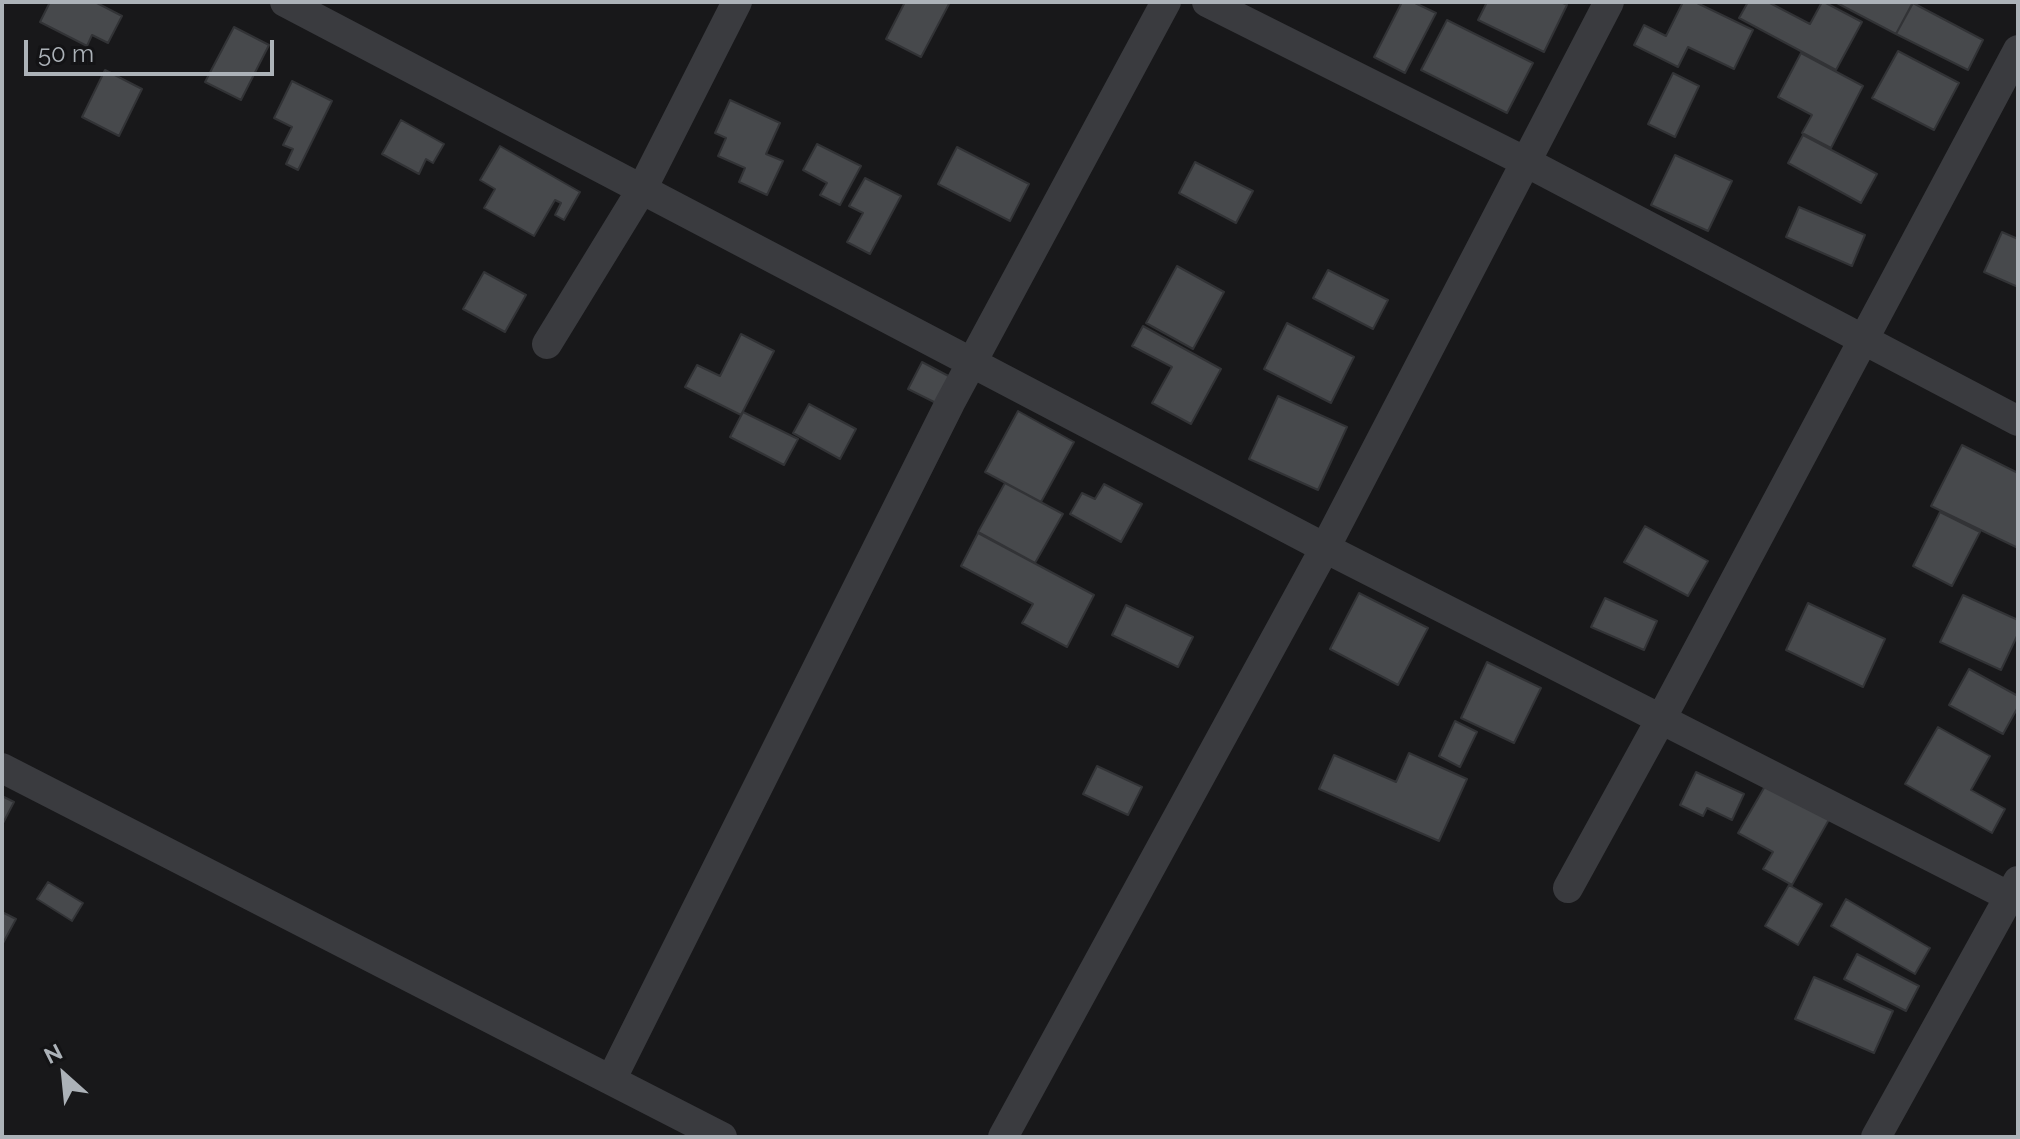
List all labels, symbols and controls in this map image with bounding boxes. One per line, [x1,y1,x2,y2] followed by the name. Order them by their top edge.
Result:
[28,24,278,74] scale bar
[38,39,94,68] text: 50 m
[24,1035,104,1115] north arrow
[40,1038,66,1069] text: N

